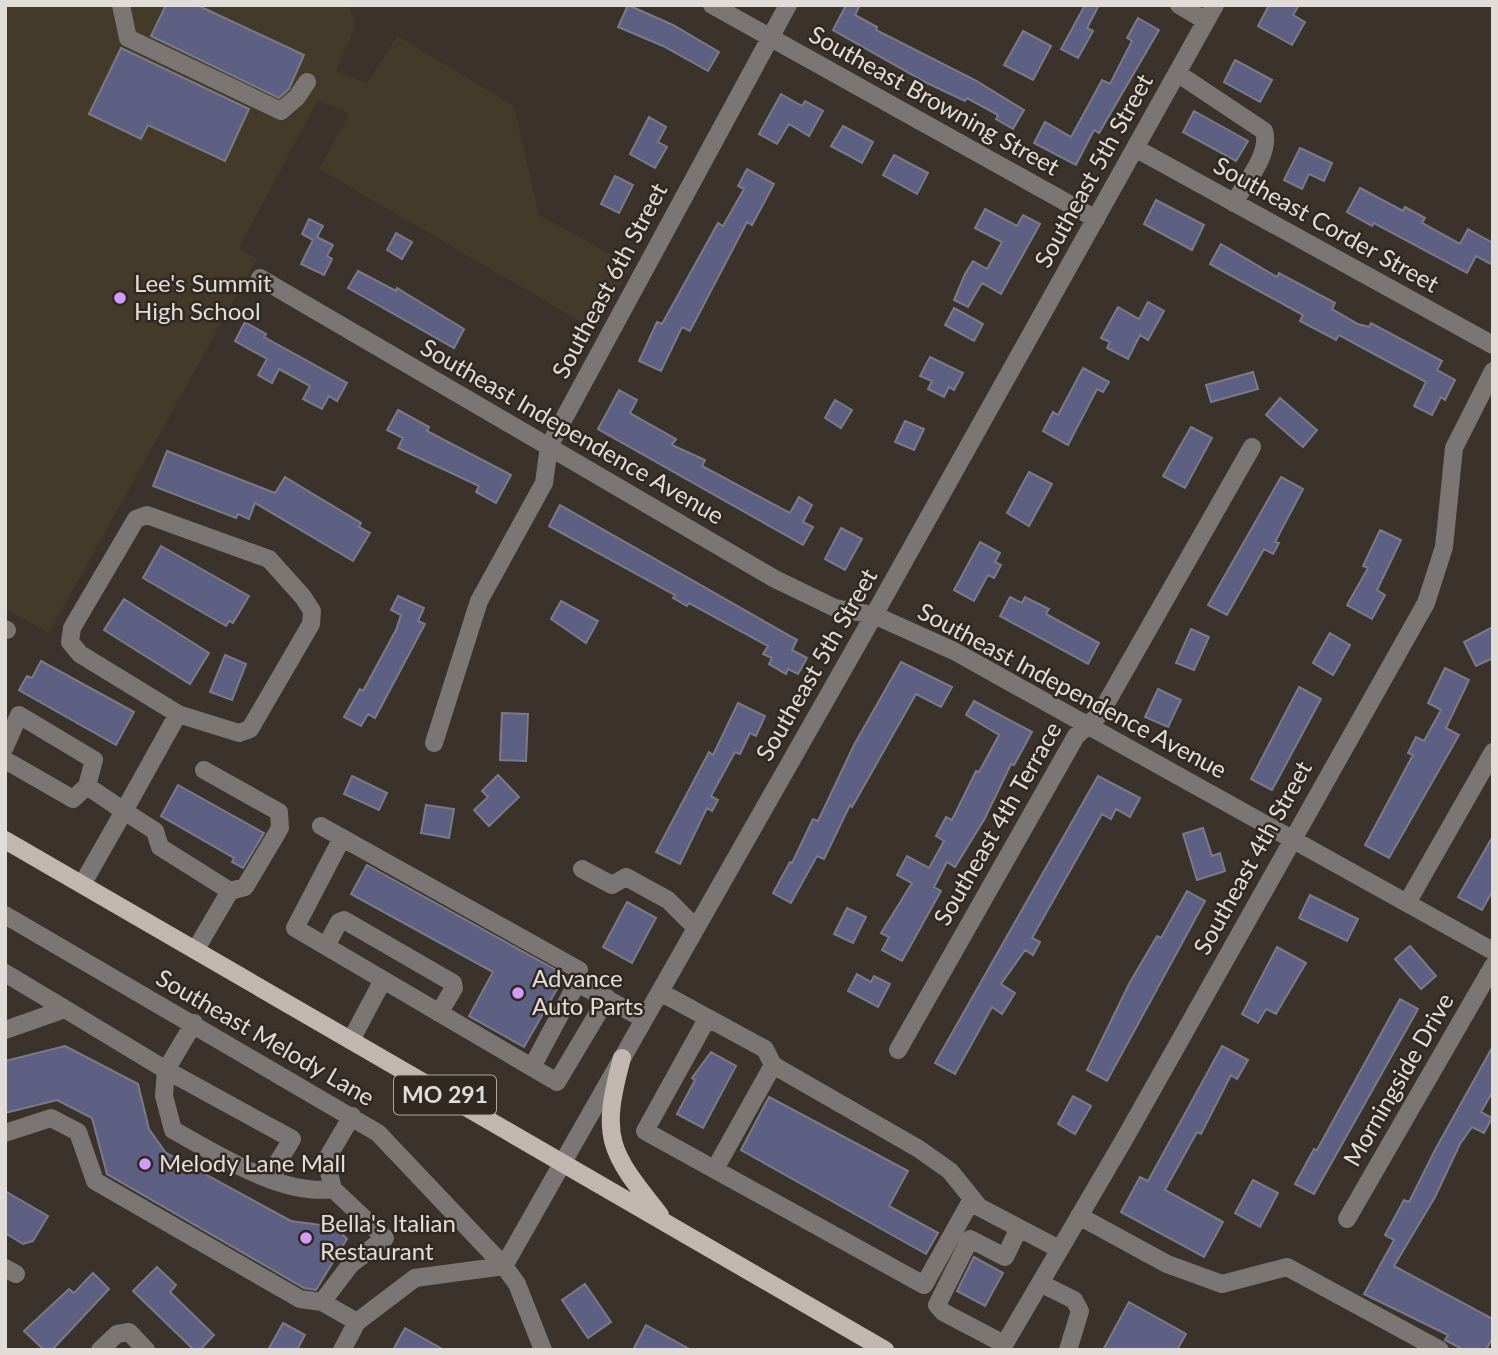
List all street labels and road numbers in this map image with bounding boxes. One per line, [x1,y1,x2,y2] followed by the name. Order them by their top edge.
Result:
[804,19,1065,181] street label: Southeast Browning Street
[1027,68,1158,272] street label: Southeast 5th Street
[1209,150,1445,298] street label: Southeast Corder Street
[545,177,673,383] street label: Southeast 6th Street
[416,332,730,530] street label: Southeast Independence Avenue
[749,563,883,765] street label: Southeast 5th Street
[913,596,1232,784] street label: Southeast Independence Avenue
[927,716,1067,930] street label: Southeast 4th Terrace
[1186,755,1317,959] street label: Southeast 4th Street
[151,962,380,1111] street label: Southeast Melody Lane
[1336,988,1459,1171] street label: Morningside Drive
[394,1076,496,1114] road number: MO 291

